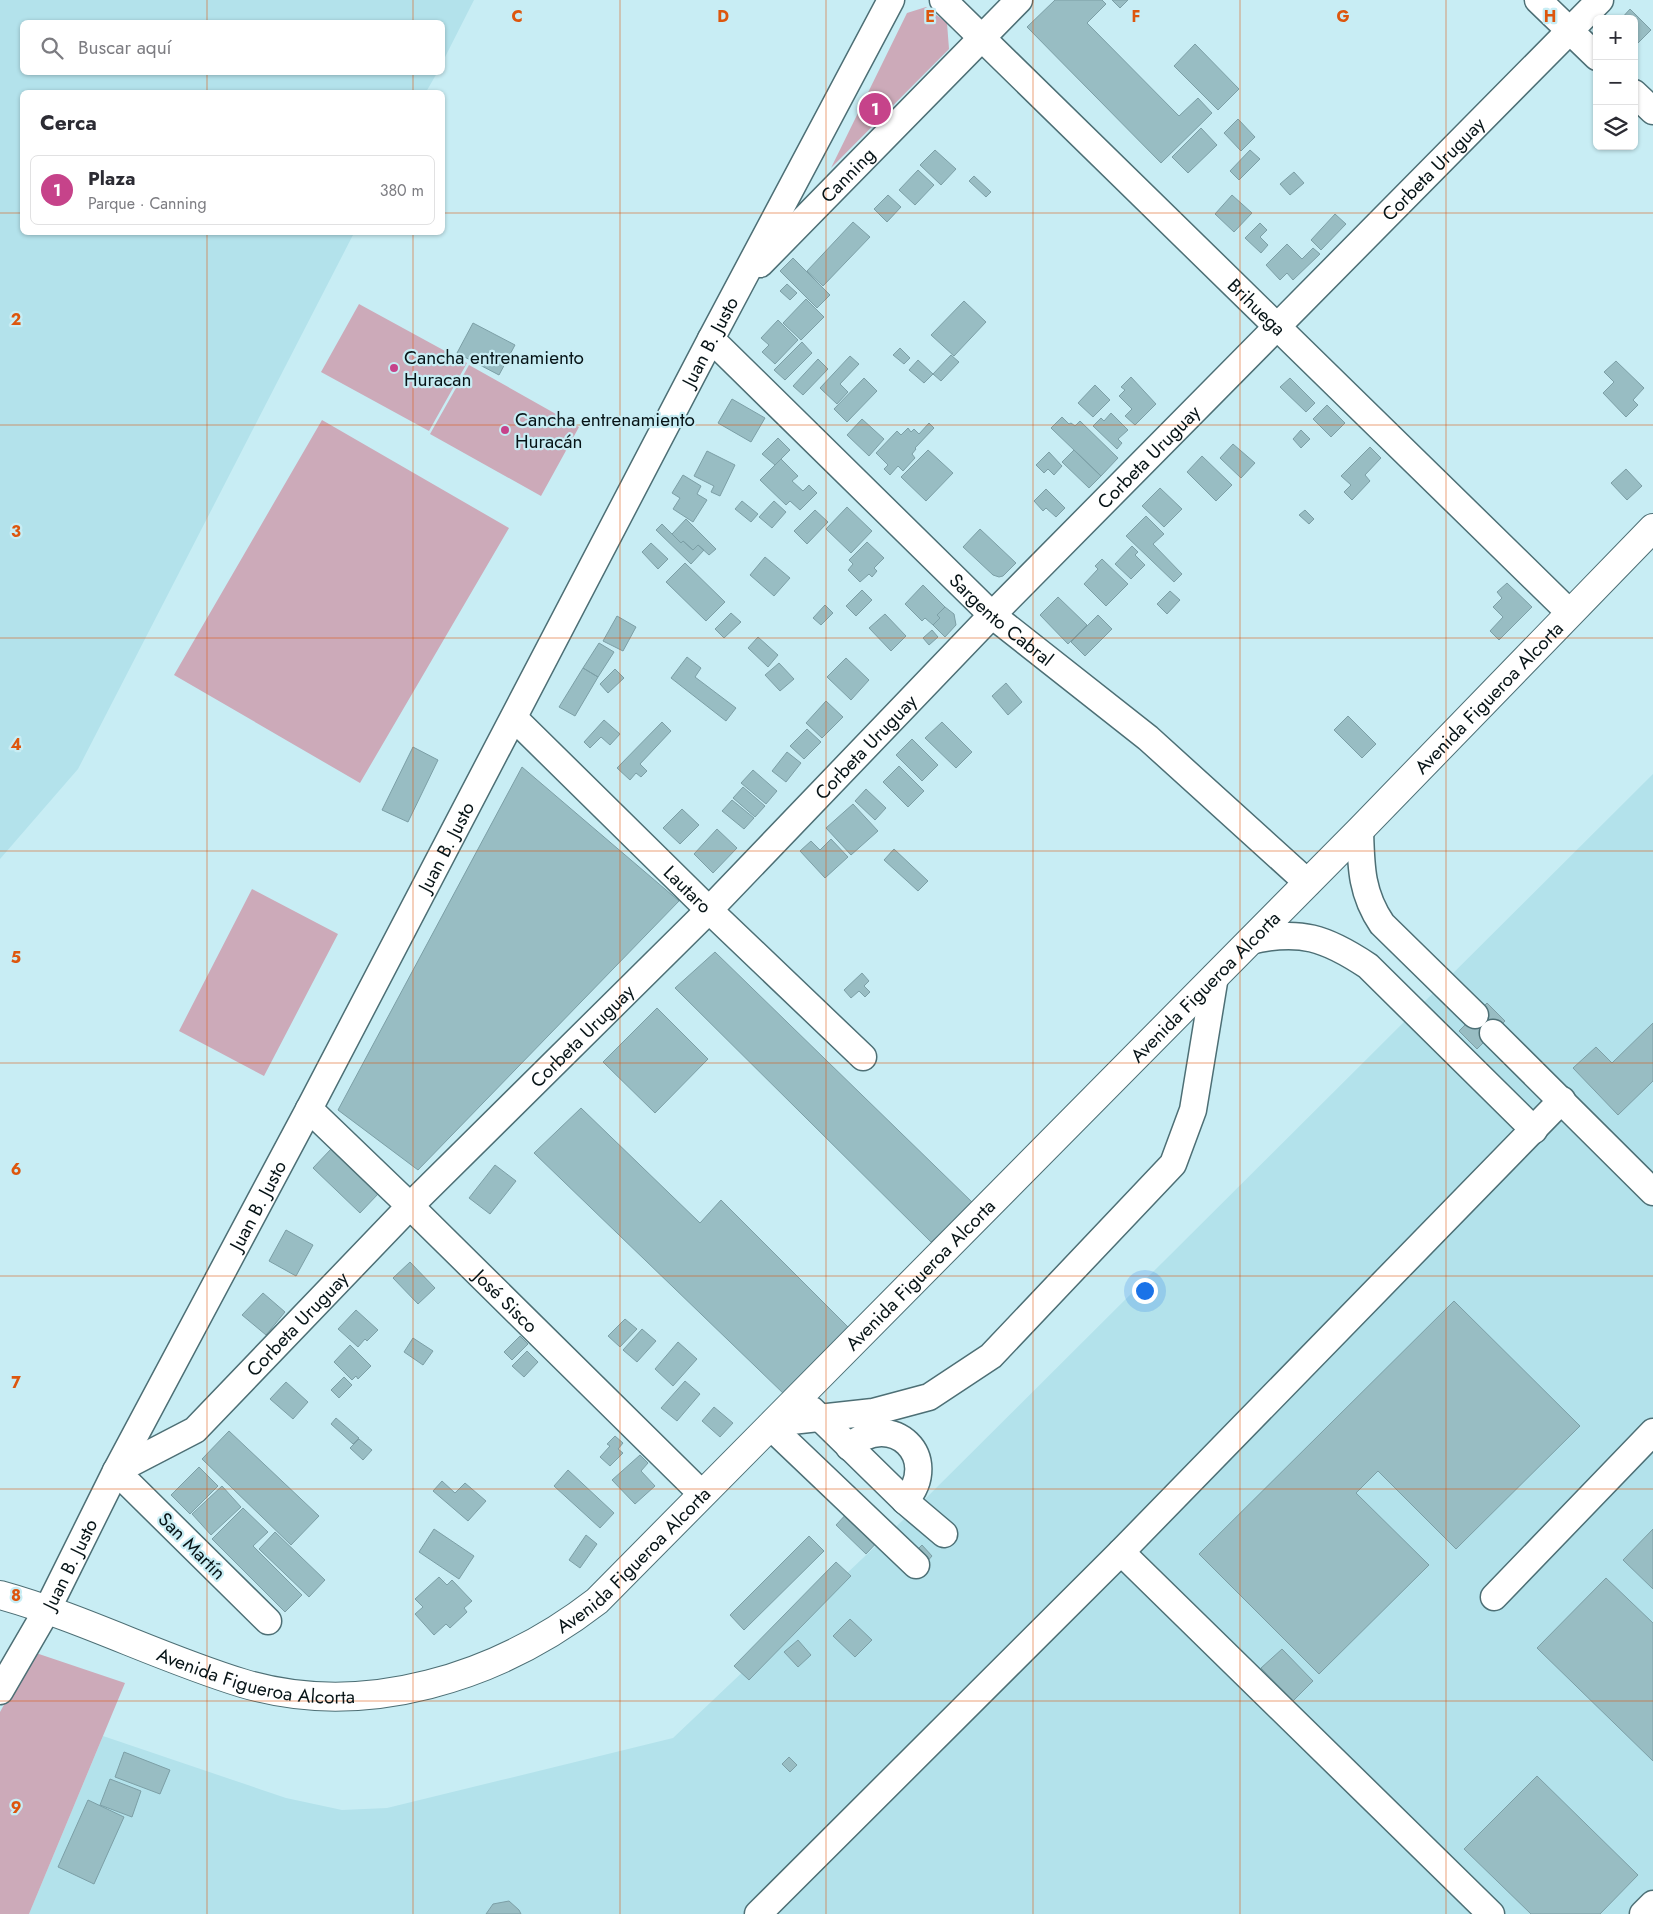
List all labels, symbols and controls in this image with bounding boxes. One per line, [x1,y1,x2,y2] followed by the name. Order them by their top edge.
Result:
[511,5,523,28] text: C
[717,5,729,28] text: D
[925,5,935,28] text: E
[1132,5,1140,28] text: F
[1336,5,1350,28] text: G
[1544,5,1556,28] text: H
[1593,15,1638,150] map controls
[1593,15,1638,60] button: +
[20,20,445,75] search box
[38,34,66,62] icon: search
[78,34,172,61] text: Buscar aquí
[1593,60,1638,105] button: −
[859,90,891,128] pin: 1
[1593,105,1638,150] button: layers
[40,108,97,138] text: Cerca
[1375,110,1491,227] street label: Corbeta Uruguay
[814,141,881,208] street label: Canning
[88,165,135,192] text: Plaza
[53,179,61,202] text: 1
[380,179,424,202] text: 380 m
[88,192,207,215] text: Parque · Canning
[1222,272,1292,342] street label: Brihuega
[674,292,745,394] street label: Juan B. Justo
[11,308,21,331] text: 2
[404,344,584,393] place label: Cancha entrenamiento Huracan
[388,362,400,374] marker: Cancha entrenamiento Huracan
[1091,398,1206,515] street label: Corbeta Uruguay
[515,406,695,455] place label: Cancha entrenamiento Huracán
[499,424,511,436] marker: Cancha entrenamiento Huracán
[11,520,21,543] text: 3
[943,567,1059,672] street label: Sargento Cabral
[1408,615,1569,780] street label: Avenida Figueroa Alcorta
[809,688,923,805] street label: Corbeta Uruguay
[10,733,22,756] text: 4
[410,797,481,899] street label: Juan B. Justo
[658,859,718,919] street label: Lautaro
[1124,905,1286,1068] street label: Avenida Figueroa Alcorta
[11,946,21,969] text: 5
[524,978,640,1093] street label: Corbeta Uruguay
[221,1156,293,1258] street label: Juan B. Justo
[11,1158,21,1181] text: 6
[839,1193,1001,1356] street label: Avenida Figueroa Alcorta
[466,1261,544,1339] street label: José Sisco
[240,1265,355,1382] street label: Corbeta Uruguay
[1132,1278,1158,1304] your location
[11,1371,21,1394] text: 7
[551,1481,716,1640] street label: Avenida Figueroa Alcorta
[152,1506,232,1586] street label: San Martín
[35,1514,104,1617] street label: Juan B. Justo
[11,1584,21,1607] text: 8
[153,1640,355,1710] street label: Avenida Figueroa Alcorta
[11,1796,21,1819] text: 9

